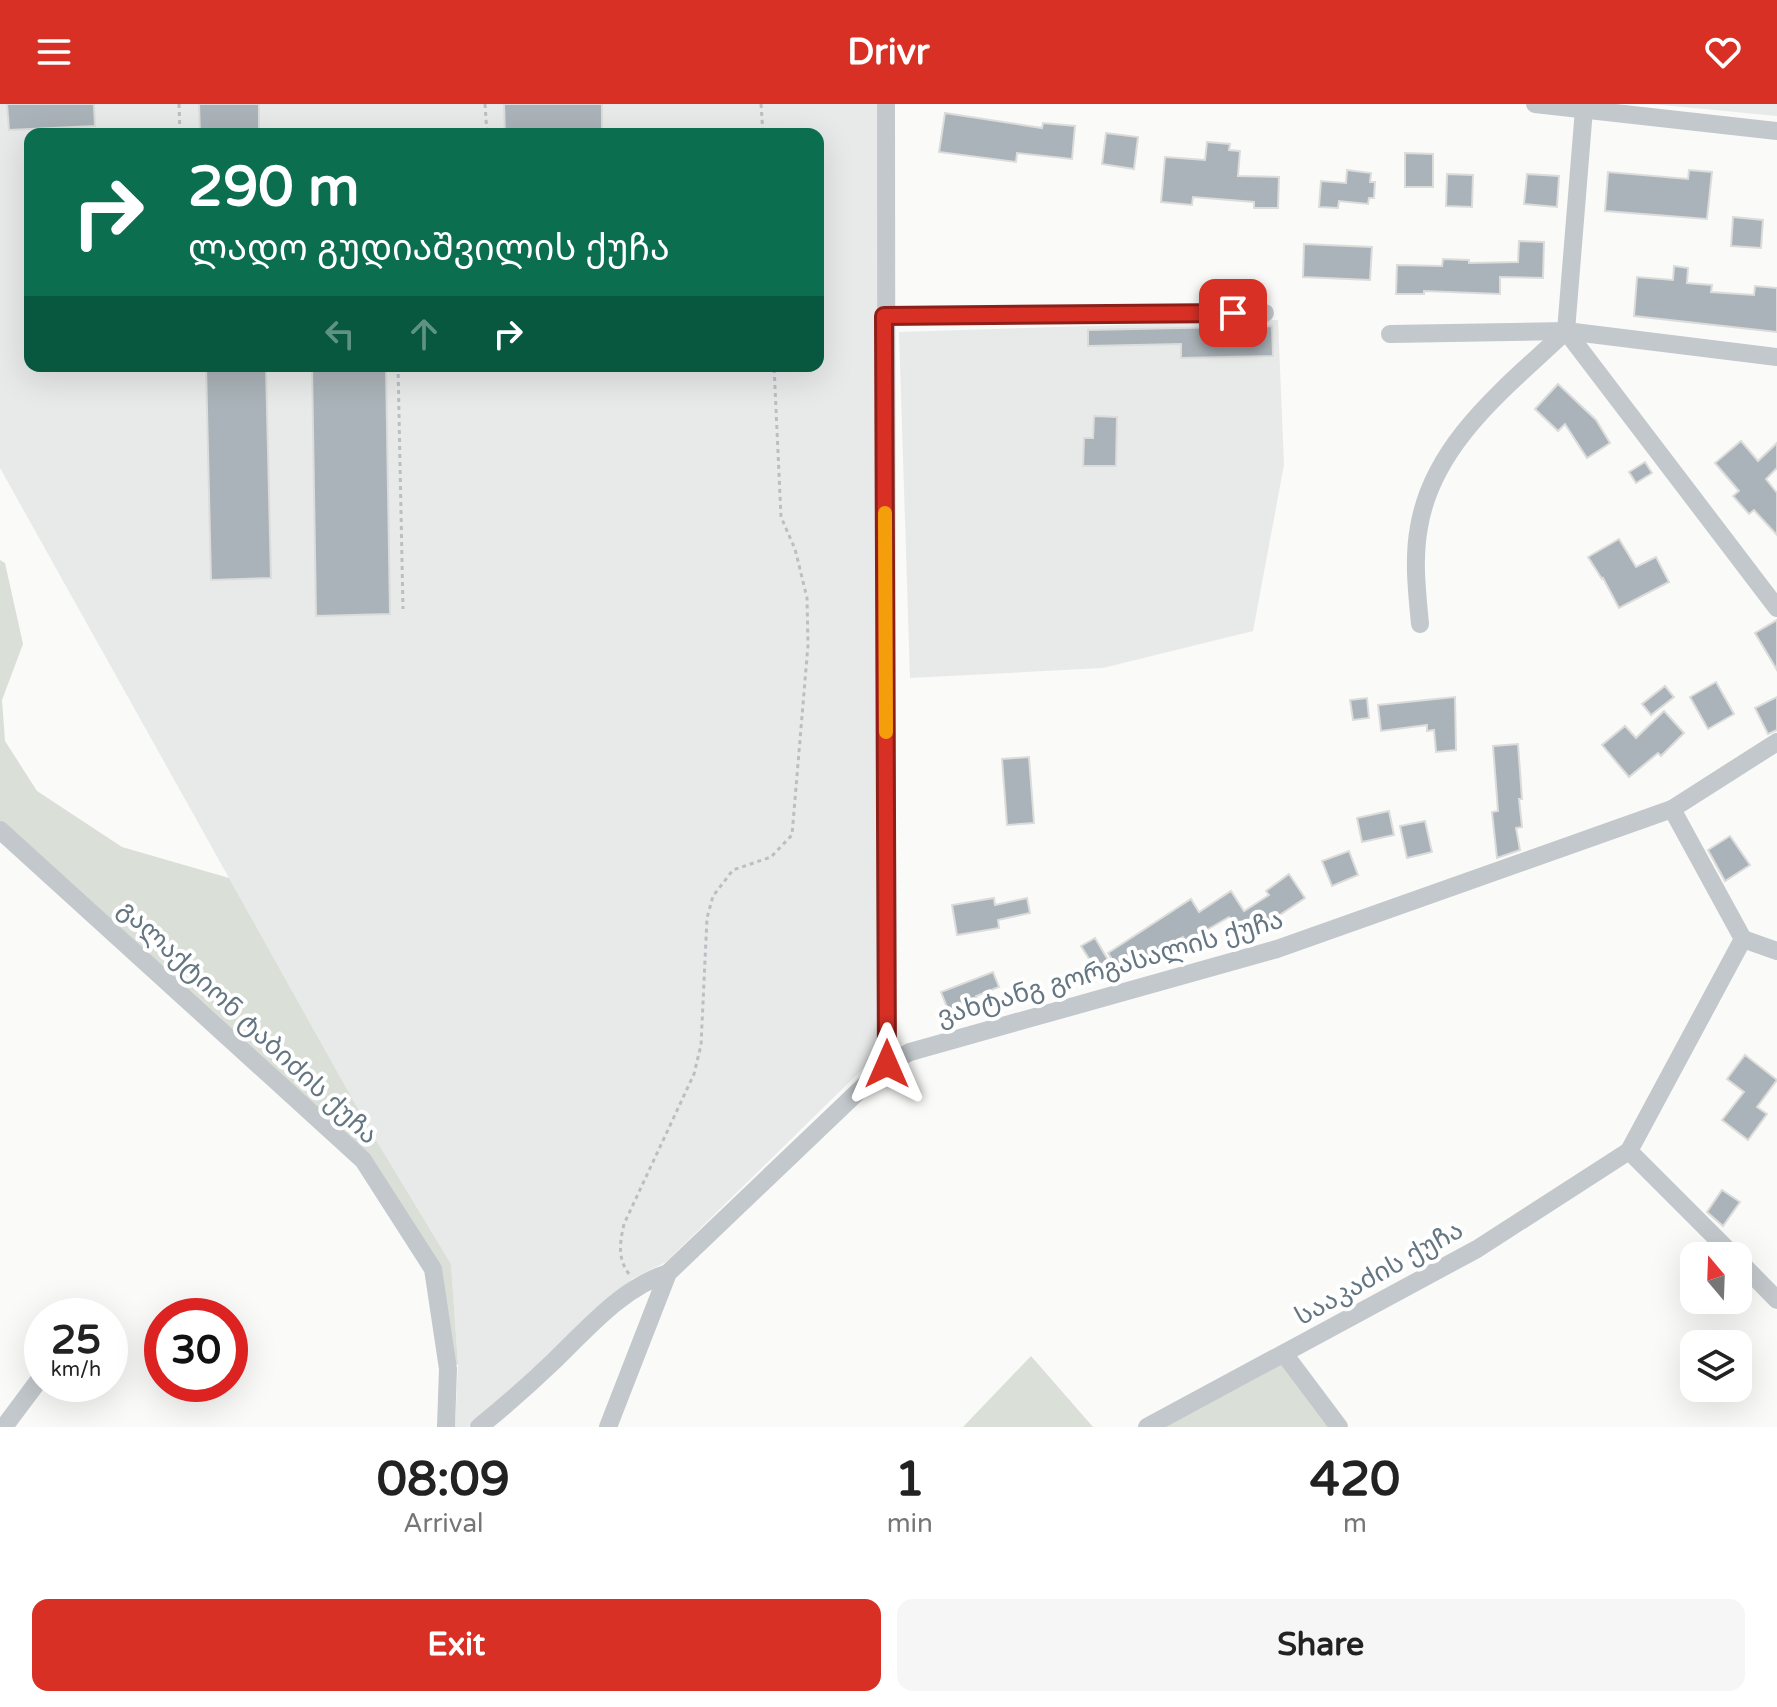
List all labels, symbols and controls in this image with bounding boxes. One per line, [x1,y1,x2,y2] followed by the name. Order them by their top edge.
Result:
[32,30,76,74] icon: menu
[1701,30,1745,74] icon: heart
[847,31,930,74] text: Drivr
[188,154,359,221] text: 290 m
[56,160,160,264] icon: right
[188,227,670,270] text: ლადო გუდიაშვილის ქუჩა
[1199,279,1267,347] pin
[1211,291,1255,335] icon: arrive
[318,312,362,356] icon: left
[402,312,446,356] icon: ahead
[486,312,530,356] icon: right
[112,893,384,1151] street label: გალაქტიონ ტაბიძის ქუჩა
[933,904,1287,1032] street label: ვახტანგ გორგასალის ქუჩა
[845,1022,929,1106] position arrow
[1290,1214,1468,1332] street label: სააკაძის ქუჩა
[1680,1242,1752,1314] north arrow
[1680,1242,1752,1402] map controls
[144,1298,248,1402] speed limit sign: 30
[51,1316,101,1364] text: 25
[1680,1330,1752,1402] button: layers
[51,1358,101,1382] text: km/h
[377,1451,510,1509] text: 08:09
[895,1451,925,1509] text: 1
[1310,1451,1400,1509] text: 420
[403,1508,484,1539] text: Arrival
[887,1508,933,1539] text: min
[1343,1508,1367,1539] text: m
[32,1599,881,1691] button: Exit
[897,1599,1745,1691] button: Share

